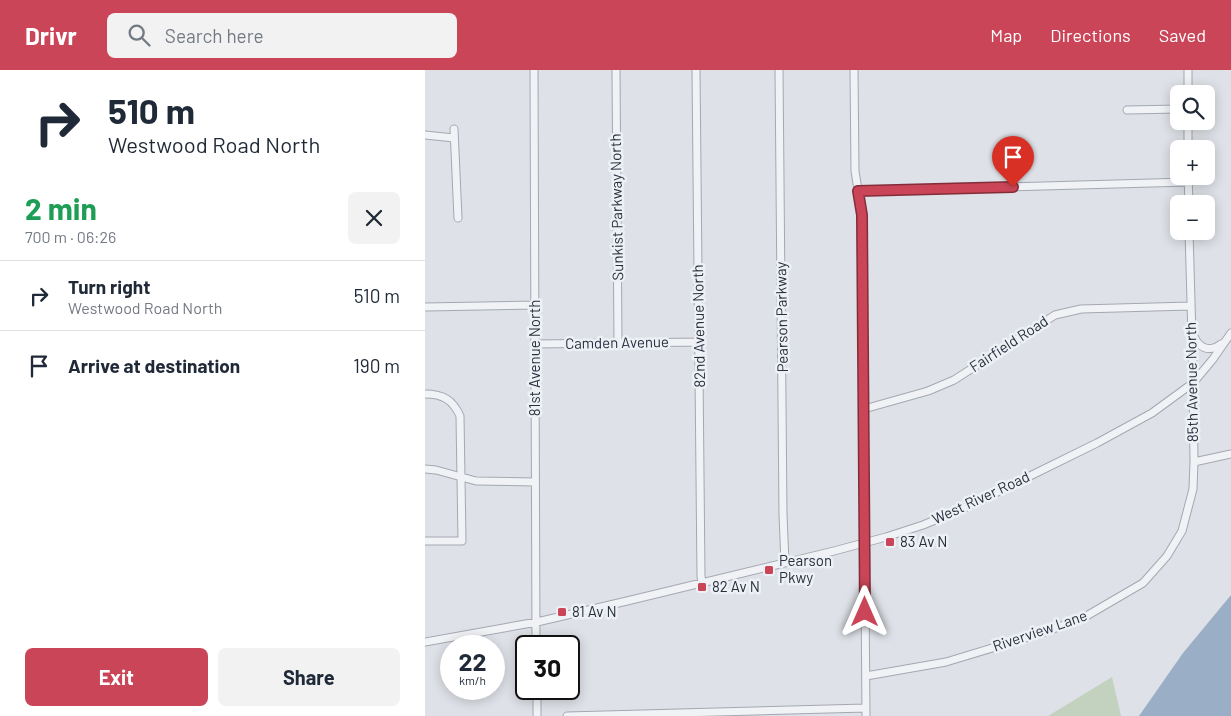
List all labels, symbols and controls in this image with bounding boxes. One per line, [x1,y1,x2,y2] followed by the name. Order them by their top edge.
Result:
[107,13,457,58] search box
[25,21,77,50] text: Drivr
[125,21,153,49] icon: search
[165,24,264,47] text: Search here
[990,24,1022,46] text: Map
[1050,24,1131,46] text: Directions
[1159,24,1206,46] text: Saved
[1170,85,1215,240] map controls
[1170,85,1215,130] button: search
[108,89,195,131] text: 510 m
[25,90,90,155] icon: right
[108,131,320,157] text: Westwood Road North
[606,133,626,281] street label: Sunkist Parkway North
[992,136,1034,187] pin
[1170,140,1215,185] button: +
[999,143,1027,171] icon: arrive
[25,190,97,226] text: 2 min
[348,192,400,244] button: close
[1170,195,1215,240] button: −
[25,227,116,246] text: 700 m · 06:26
[771,261,791,373] street label: Pearson Parkway
[688,264,708,388] street label: 82nd Avenue North
[68,275,150,298] text: Turn right
[25,282,53,310] icon: right
[354,284,400,307] text: 510 m
[68,298,222,317] text: Westwood Road North
[525,300,543,416] street label: 81st Avenue North
[966,311,1051,375] street label: Fairfield Road
[1181,322,1201,442] street label: 85th Avenue North
[565,332,669,352] street label: Camden Avenue
[25,352,53,380] icon: arrive
[68,354,240,377] text: Arrive at destination
[353,354,400,377] text: 190 m
[929,467,1032,528] street label: West River Road
[900,532,948,550] place label: 83 Av N
[884,536,896,548] marker: 83 Av N
[779,551,832,586] place label: Pearson Pkwy
[763,564,775,576] marker: Pearson Pkwy
[712,577,760,595] place label: 82 Av N
[696,581,708,593] marker: 82 Av N
[838,585,890,637] position arrow
[572,602,617,620] place label: 81 Av N
[556,606,568,618] marker: 81 Av N
[990,606,1089,655] street label: Riverview Lane
[515,635,580,700] speed limit sign: 30
[458,646,487,676] text: 22
[25,648,208,706] button: Exit
[218,648,400,706] button: Share
[459,673,486,687] text: km/h

